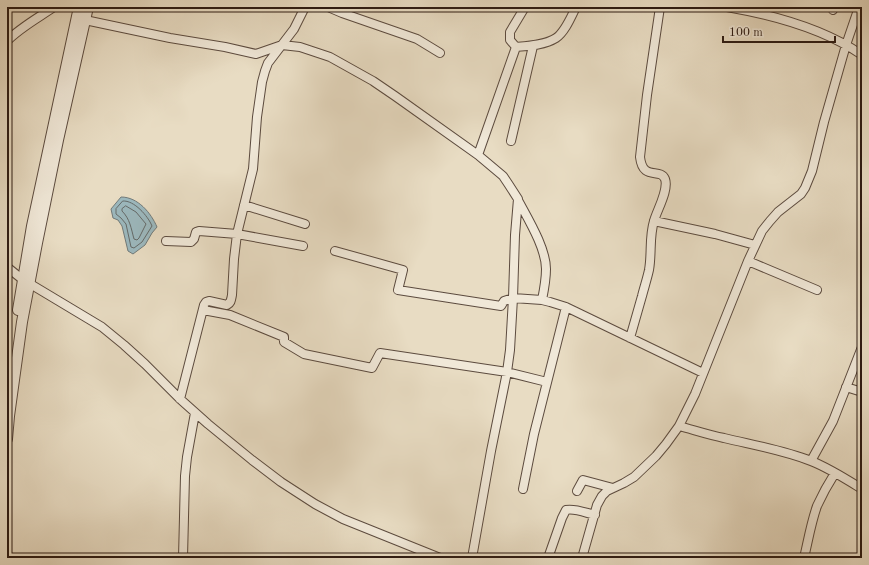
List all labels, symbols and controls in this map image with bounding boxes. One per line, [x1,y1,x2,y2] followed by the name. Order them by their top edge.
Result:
[723,18,835,44] scale bar
[729,27,763,39] text: 100 m

